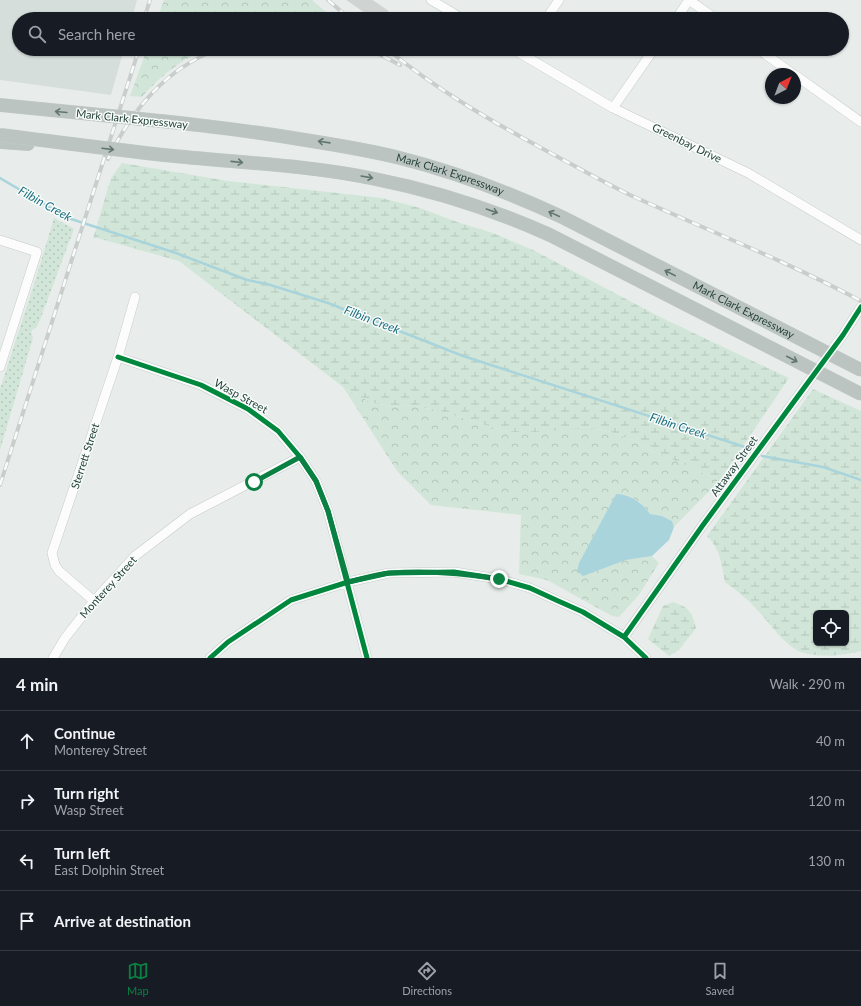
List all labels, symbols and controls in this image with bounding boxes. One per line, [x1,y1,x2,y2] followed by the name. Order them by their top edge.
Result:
[12,12,849,56] search box
[26,23,48,45] icon: search
[58,25,135,43] text: Search here
[765,68,801,104] north arrow
[75,106,189,131] street label: Mark Clark Expressway
[54,108,67,115] one-way arrow
[650,120,724,165] street label: Greenbay Drive
[318,139,331,146] one-way arrow
[101,145,114,152] one-way arrow
[395,150,506,198] street label: Mark Clark Expressway
[231,158,244,165] one-way arrow
[360,173,373,181] one-way arrow
[16,183,75,224] water label: Filbin Creek
[485,208,498,215] one-way arrow
[548,210,560,217] one-way arrow
[664,269,676,276] one-way arrow
[691,278,797,341] street label: Mark Clark Expressway
[342,302,402,337] water label: Filbin Creek
[786,356,798,363] one-way arrow
[212,376,270,416] street label: Wasp Street
[648,409,709,442] water label: Filbin Creek
[68,421,101,490] street label: Sterrett Street
[707,433,760,498] street label: Attaway Street
[245,473,263,491] route start
[76,553,139,620] street label: Monterey Street
[490,570,508,588] route end
[813,610,849,646] map controls
[813,610,849,646] button: locate
[16,674,58,695] text: 4 min
[769,676,845,692] text: Walk · 290 m
[54,724,115,742] text: Continue
[16,730,38,752] icon: ahead
[816,733,845,749] text: 40 m
[54,742,147,758] text: Monterey Street
[54,784,119,802] text: Turn right
[16,790,38,812] icon: right
[808,793,845,809] text: 120 m
[54,802,124,818] text: Wasp Street
[54,844,110,862] text: Turn left
[16,850,38,872] icon: left
[808,853,845,869] text: 130 m
[54,862,164,878] text: East Dolphin Street
[16,910,38,932] icon: arrive
[54,912,191,930] text: Arrive at destination
[127,960,149,997] tab: Map
[402,960,452,997] tab: Directions
[705,960,734,997] tab: Saved

